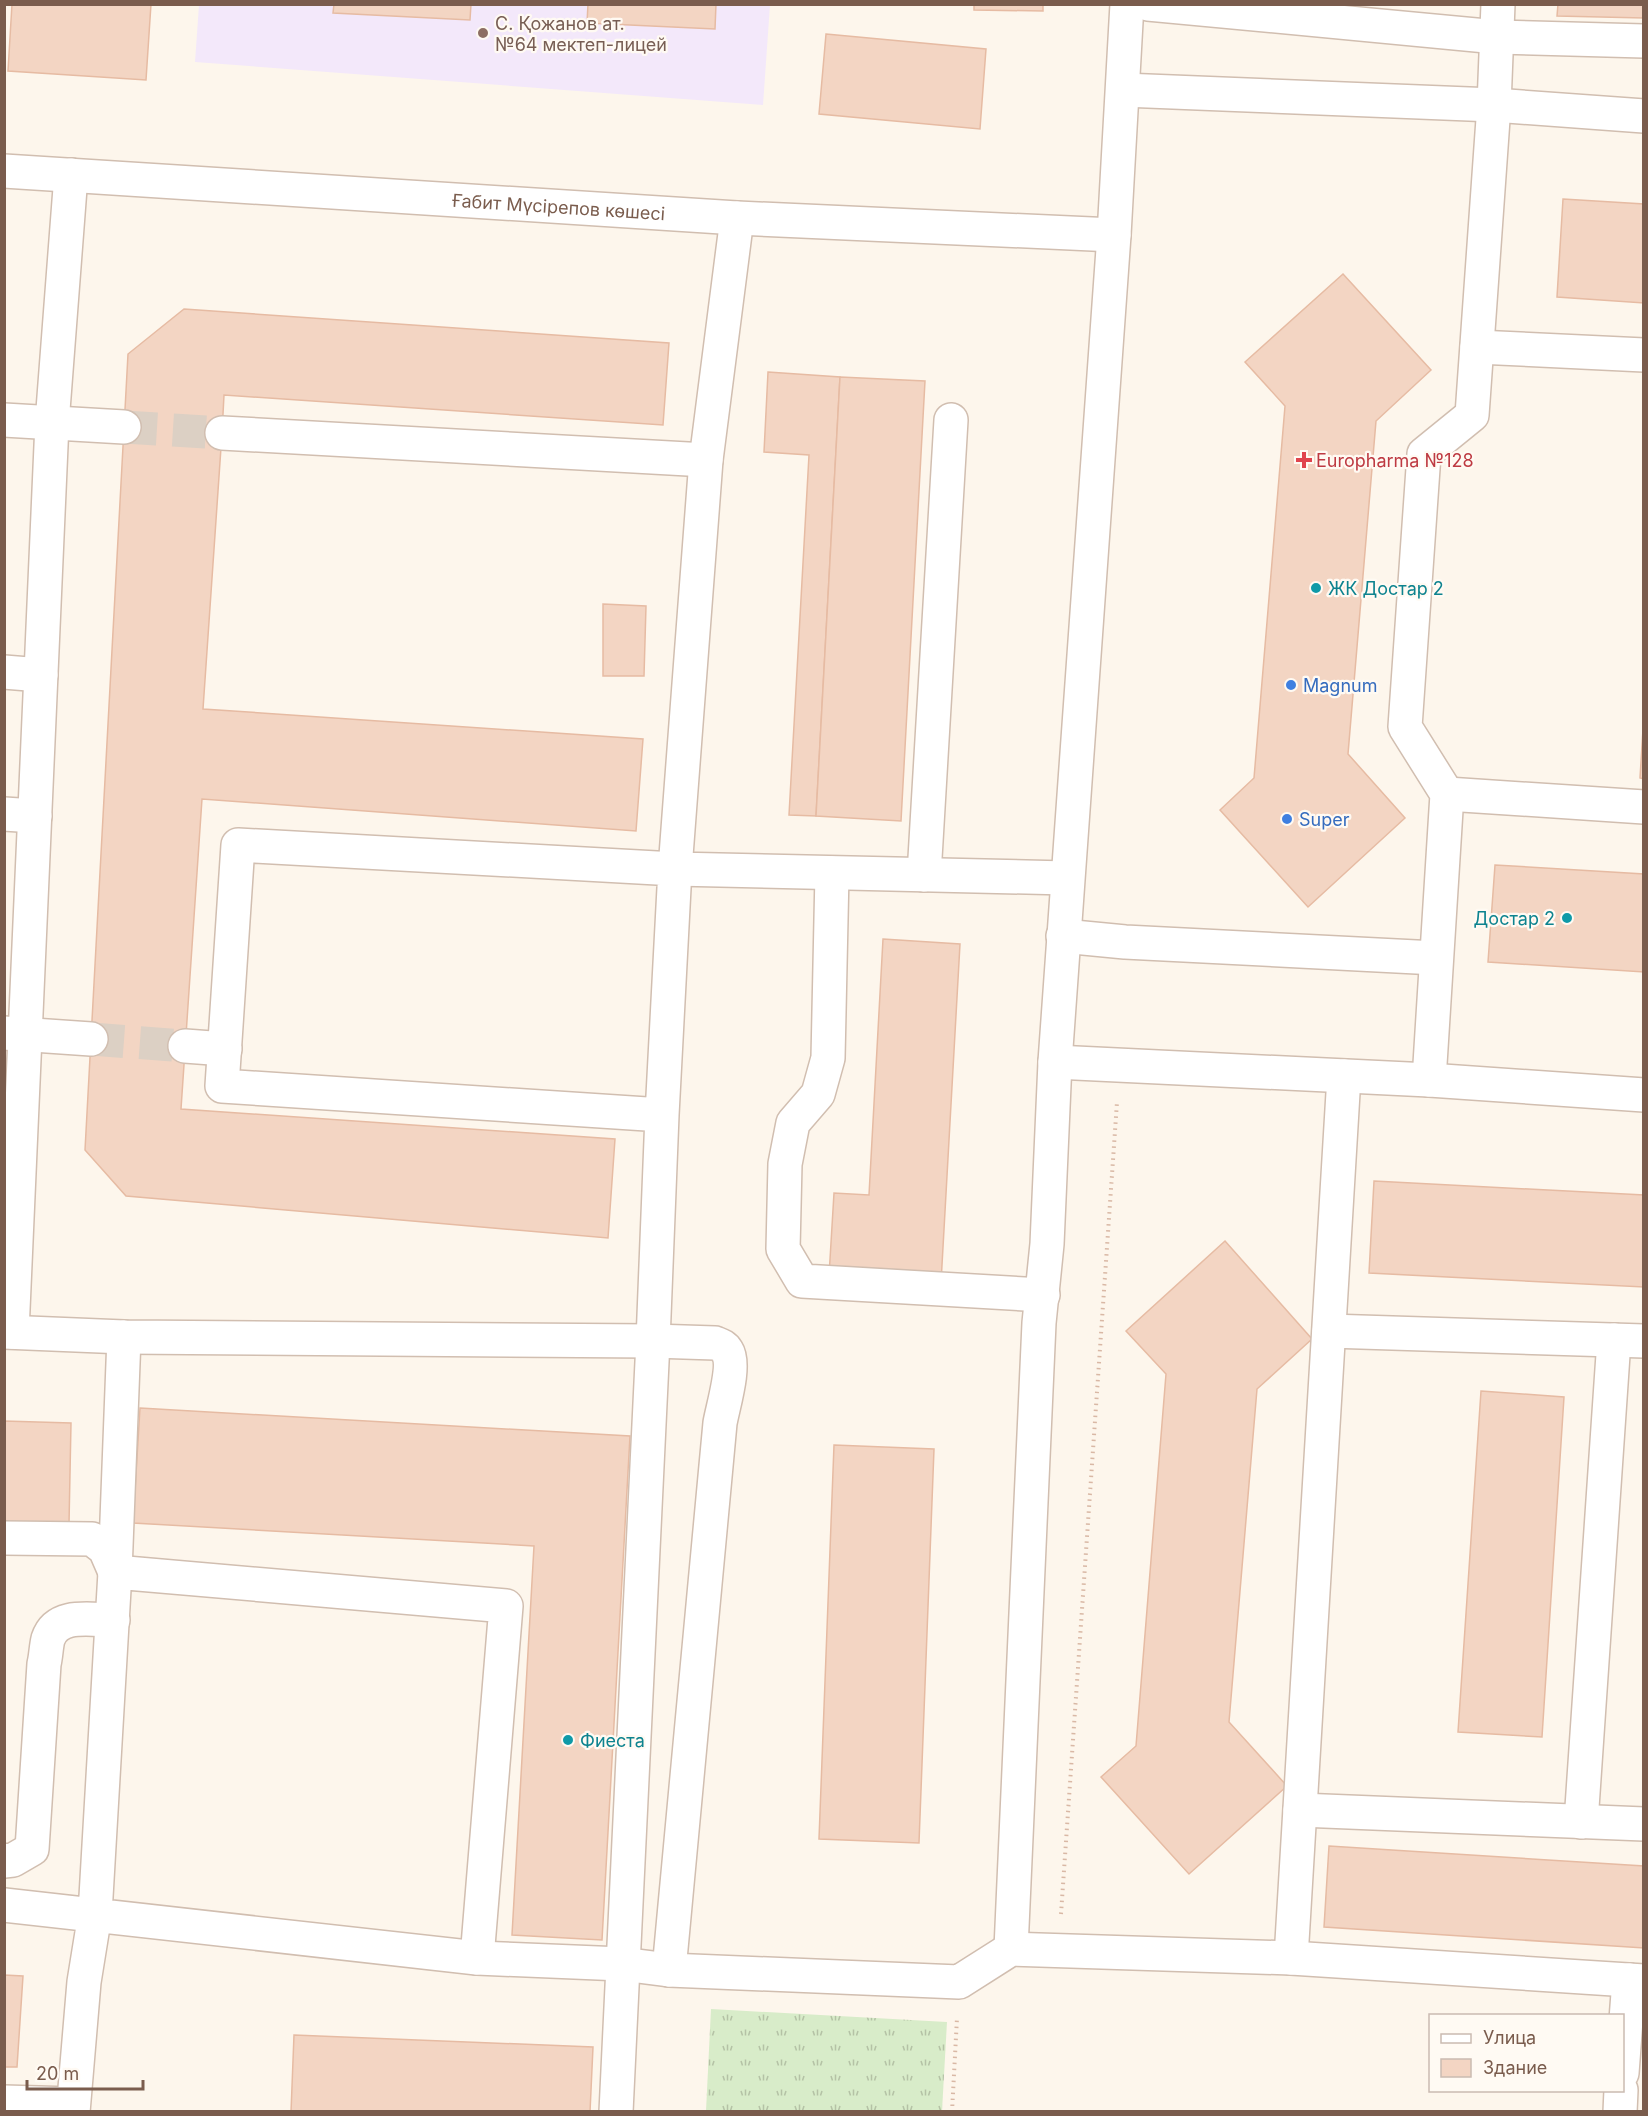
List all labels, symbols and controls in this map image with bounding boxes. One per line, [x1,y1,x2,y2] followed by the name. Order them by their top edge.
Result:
[495,13,667,55] place label: С. Қожанов ат. №64 мектеп-лицей
[476,26,490,40] marker: С. Қожанов ат. №64 мектеп-лицей
[451,189,666,224] street label: Ғабит Мүсірепов көшесі
[1316,450,1474,471] place label: Europharma №128
[1297,453,1311,467] marker: Europharma №128
[1328,578,1444,599] place label: ЖК Достар 2
[1309,581,1323,595] marker: ЖК Достар 2
[1303,675,1377,696] place label: Magnum
[1284,678,1298,692] marker: Magnum
[1299,809,1350,830] place label: Super
[1280,812,1294,826] marker: Super
[1474,908,1555,929] place label: Достар 2
[1560,911,1574,925] marker: Достар 2
[580,1730,645,1751] place label: Фиеста
[561,1733,575,1747] marker: Фиеста
[1429,2014,1624,2092] legend
[1483,2027,1536,2048] text: Улица
[27,2053,142,2091] scale bar
[1483,2057,1547,2078] text: Здание
[36,2063,79,2084] text: 20 m

